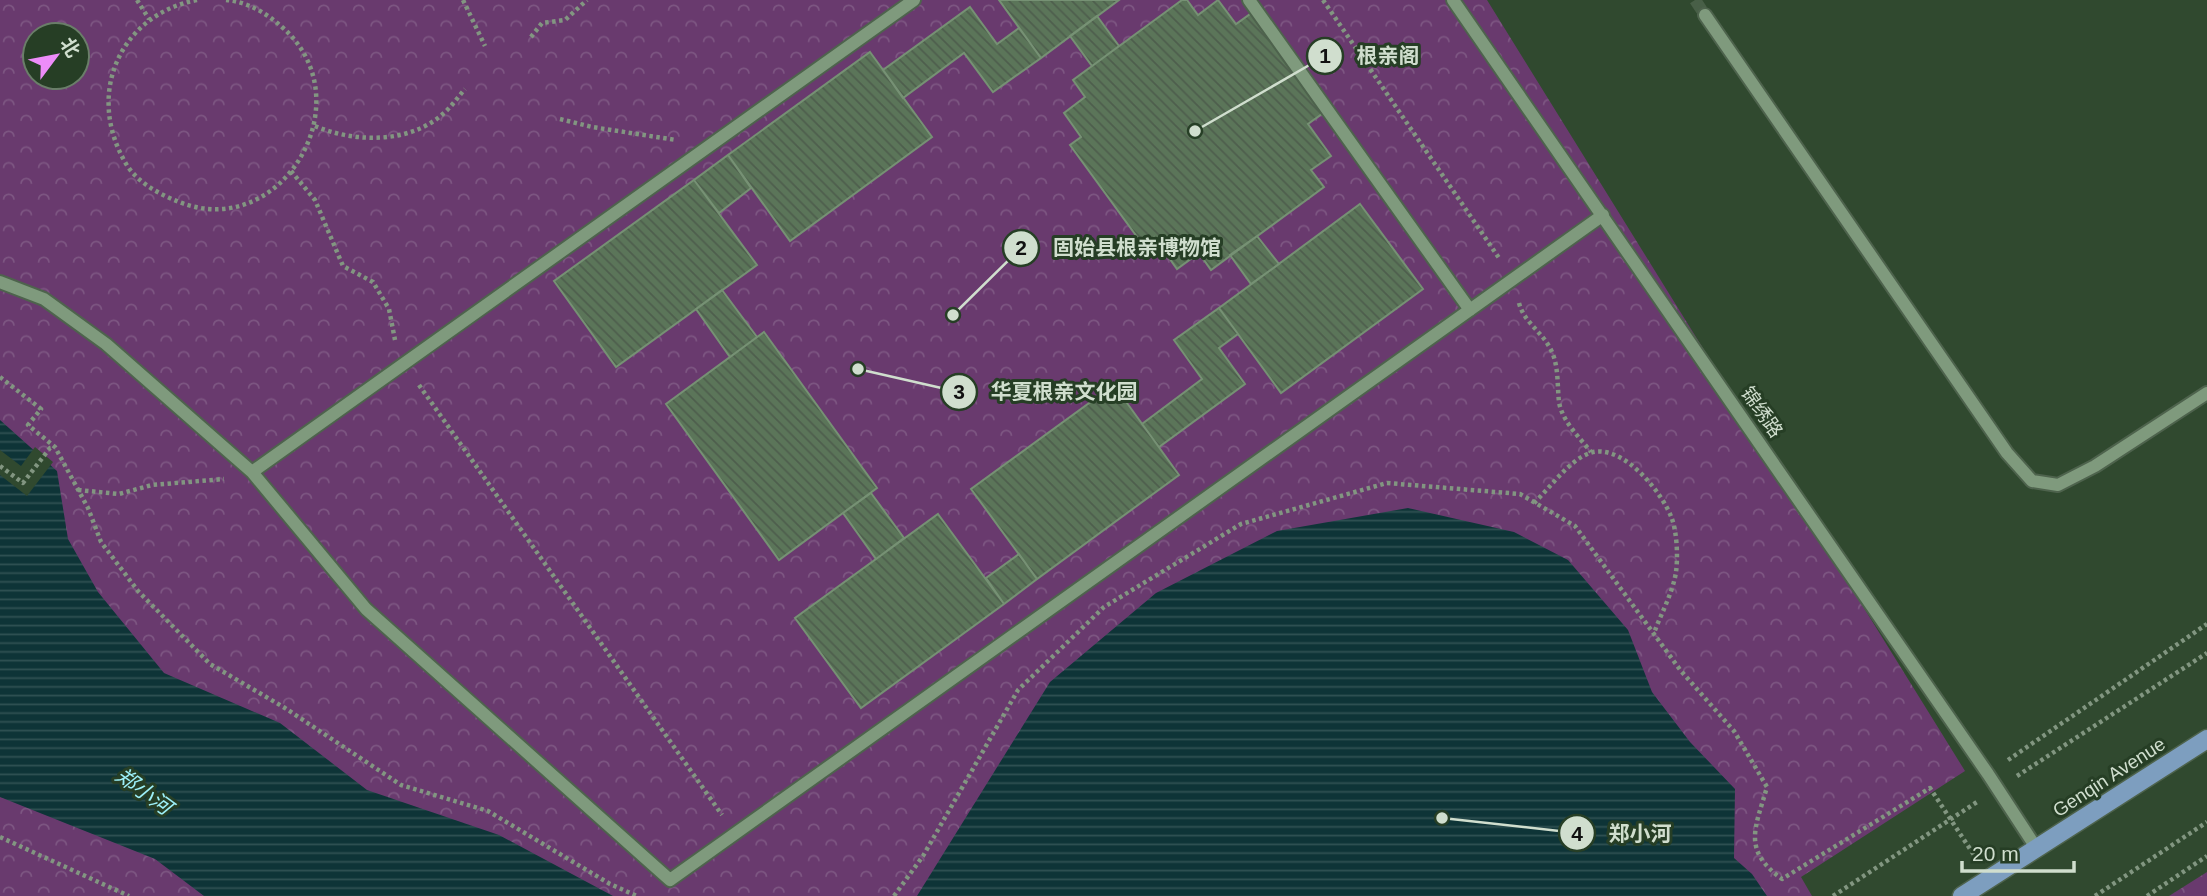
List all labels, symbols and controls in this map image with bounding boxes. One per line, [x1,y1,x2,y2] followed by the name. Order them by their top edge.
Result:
[21,21,91,91] north arrow
[56,34,84,61] text: 北
[1307,35,1433,77] callout: 根亲阁
[1319,44,1331,67] text: 1
[1357,44,1420,67] text: 根亲阁
[1004,227,1235,269] callout: 固始县根亲博物馆
[1015,236,1027,259] text: 2
[1053,236,1221,259] text: 固始县根亲博物馆
[941,371,1151,413] callout: 华夏根亲文化园
[953,380,965,403] text: 3
[991,380,1138,403] text: 华夏根亲文化园
[1737,383,1787,441] street label: 锦绣路
[2049,733,2169,821] street label: Genqin Avenue
[112,763,179,821] water label: 郑小河
[1559,812,1685,854] callout: 郑小河
[1571,822,1583,845] text: 4
[1609,822,1672,845] text: 郑小河
[1962,830,2074,874] scale bar
[1972,842,2019,865] text: 20 m

